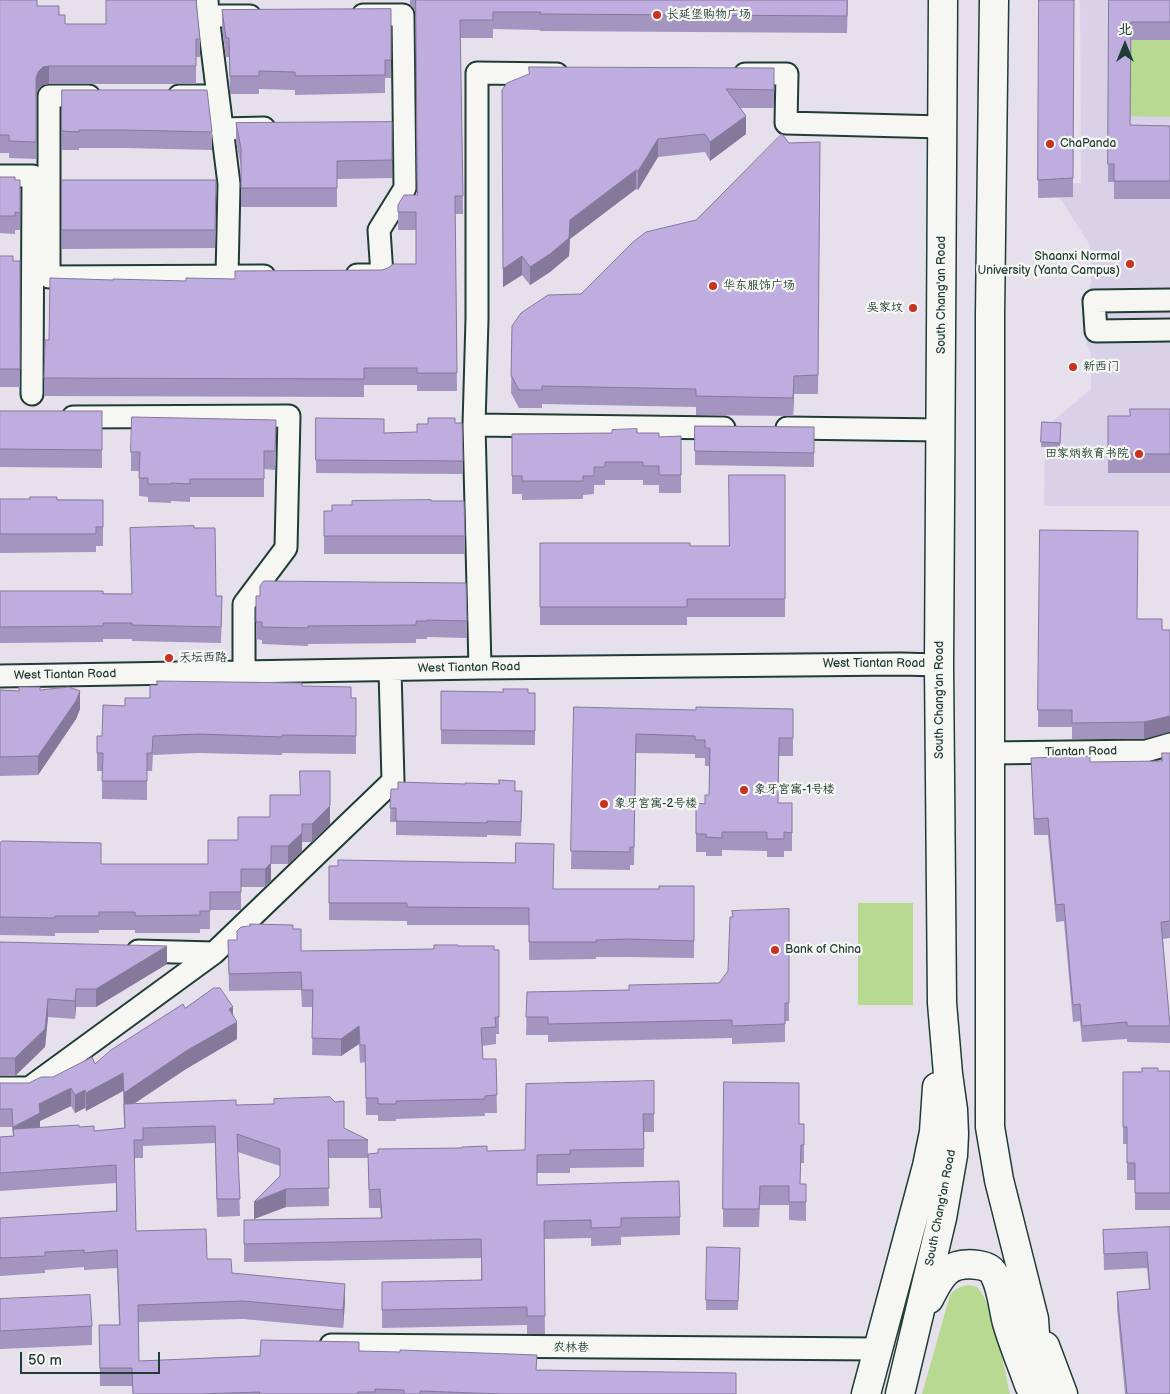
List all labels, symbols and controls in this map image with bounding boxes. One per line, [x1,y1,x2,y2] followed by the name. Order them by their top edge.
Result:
[667,8,751,22] place label: 长延堡购物广场
[651,9,663,21] marker: 长延堡购物广场
[1100,20,1150,70] north arrow
[1118,21,1132,38] text: 北
[1060,137,1116,151] place label: ChaPanda
[1044,138,1056,150] marker: ChaPanda
[935,236,949,354] street label: South Chang'an Road
[978,250,1120,278] place label: Shaanxi Normal University (Yanta Campus)
[1124,258,1136,270] marker: Shaanxi Normal University (Yanta Campus)
[723,279,795,293] place label: 华东服饰广场
[707,280,719,292] marker: 华东服饰广场
[867,301,903,315] place label: 吴家坟
[907,302,919,314] marker: 吴家坟
[1083,360,1119,374] place label: 新西门
[1067,361,1079,373] marker: 新西门
[1045,447,1129,461] place label: 田家炳教育书院
[1133,448,1145,460] marker: 田家炳教育书院
[933,641,947,759] street label: South Chang'an Road
[179,651,227,665] place label: 天坛西路
[163,652,175,664] marker: 天坛西路
[823,657,925,671] street label: West Tiantan Road
[418,660,520,676] street label: West Tiantan Road
[14,667,116,683] street label: West Tiantan Road
[1045,744,1117,760] street label: Tiantan Road
[754,783,835,797] place label: 象牙宫寓-1号楼
[738,784,750,796] marker: 象牙宫寓-1号楼
[614,797,697,811] place label: 象牙宫寓-2号楼
[598,798,610,810] marker: 象牙宫寓-2号楼
[785,943,861,957] place label: Bank of China
[769,944,781,956] marker: Bank of China
[923,1149,959,1267] street label: South Chang'an Road
[553,1340,589,1356] street label: 农林巷
[22,1342,162,1374] scale bar
[28,1351,62,1370] text: 50 m

